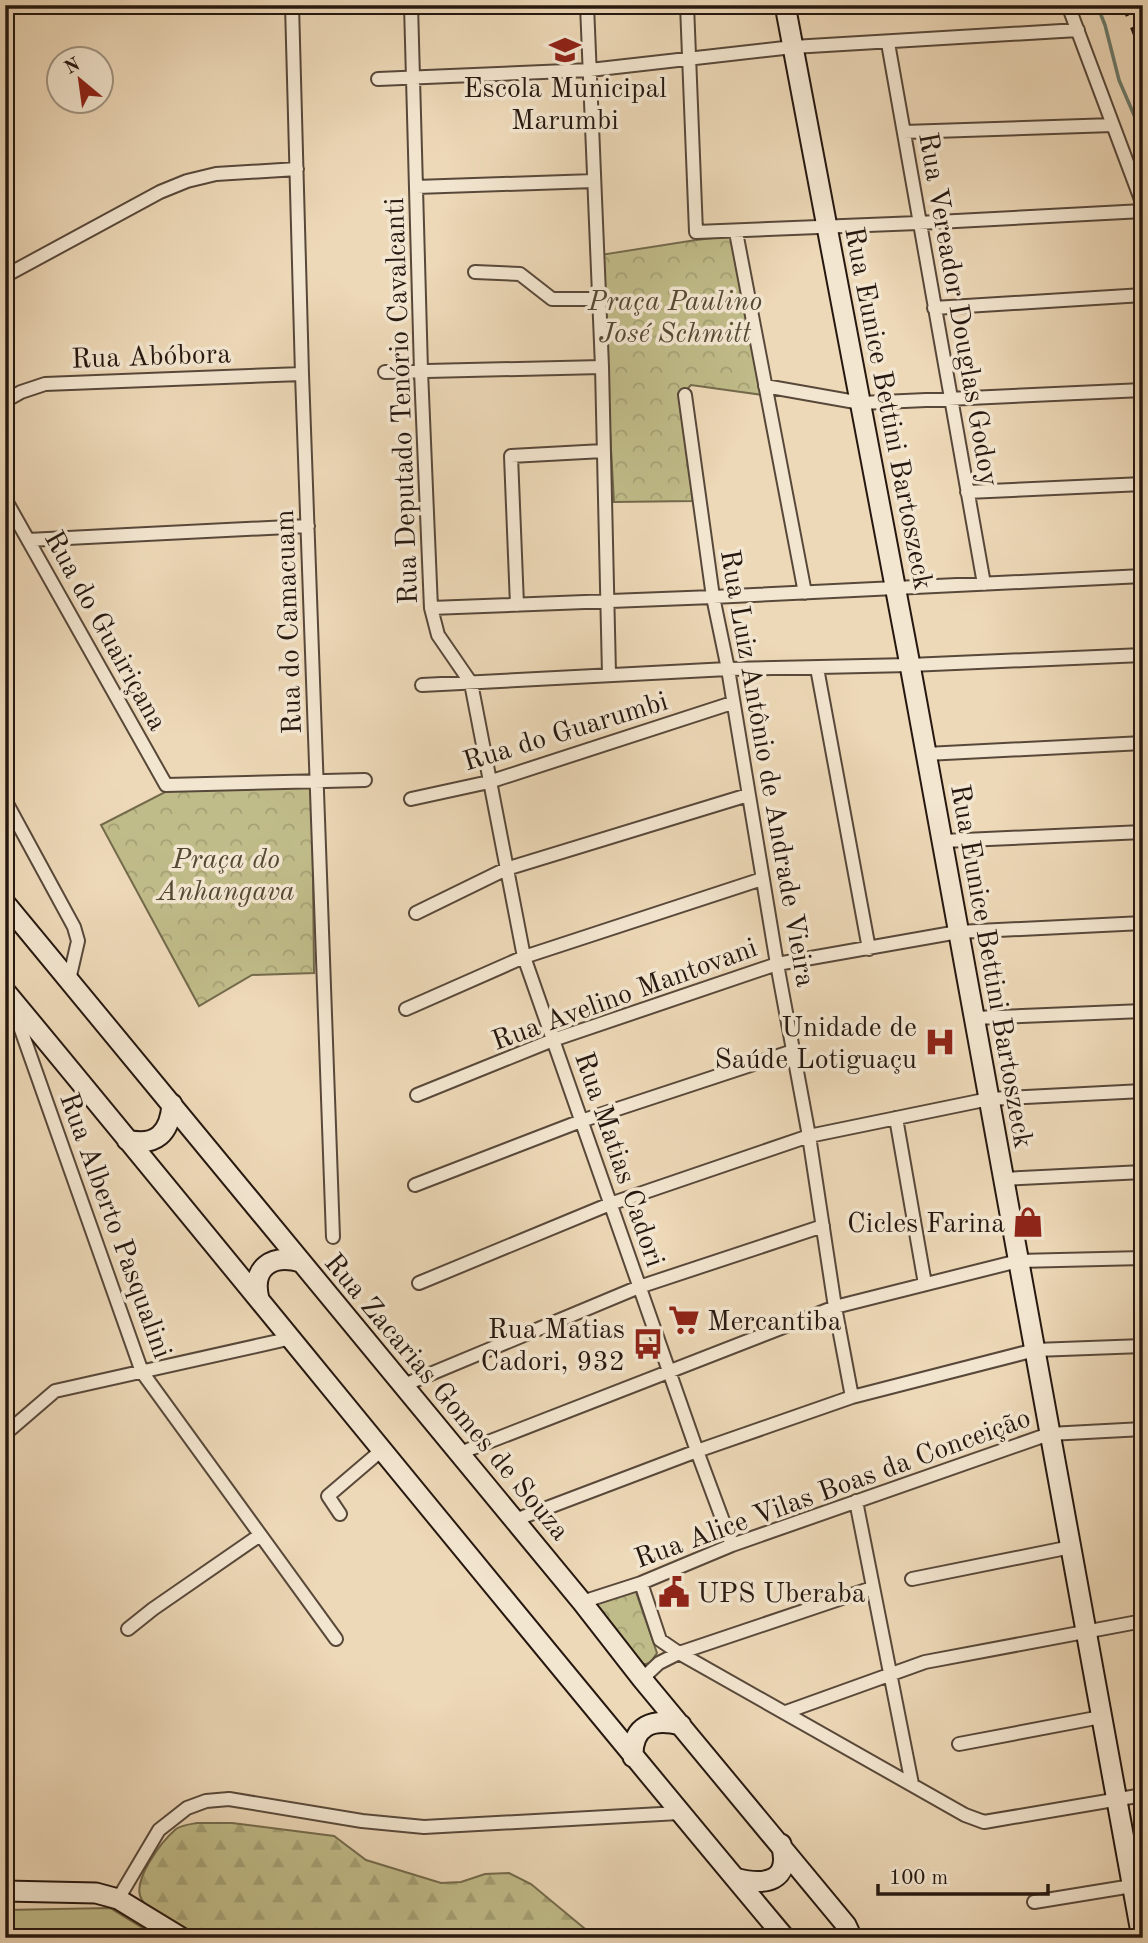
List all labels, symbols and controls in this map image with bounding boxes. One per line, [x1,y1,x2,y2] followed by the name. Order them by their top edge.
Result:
[548,33,582,67] school or university icon: Escola Municipal Marumbi
[46,46,116,116] north arrow
[62,55,84,79] text: N
[463,76,667,136] place label: Escola Municipal Marumbi
[912,130,1002,489] street label: Rua Vereador Douglas Godoy
[382,197,424,605] street label: Rua Deputado Tenório Cavalcanti
[838,225,936,592] street label: Rua Eunice Bettini Bartoszeck
[587,289,762,349] park label: Praça Paulino José Schmitt
[71,341,232,375] street label: Rua Abóbora
[272,509,308,735] street label: Rua do Camacuam
[38,527,171,736] street label: Rua do Guairiçana
[714,548,818,990] street label: Rua Luiz Antônio de Andrade Vieira
[460,688,672,777] street label: Rua do Guarumbi
[944,782,1036,1151] street label: Rua Eunice Bettini Bartoszeck
[155,847,295,907] park label: Praça do Anhangava
[489,935,761,1057] street label: Rua Avelino Mantovani
[714,1015,917,1075] place label: Unidade de Saúde Lotiguaçu
[923,1025,957,1059] hospital icon: Unidade de Saúde Lotiguaçu
[568,1049,668,1271] street label: Rua Matias Cadori
[53,1090,175,1363] street label: Rua Alberto Pasqualini
[1011,1205,1045,1239] shop icon: Cicles Farina
[847,1211,1005,1239] place label: Cicles Farina
[318,1249,574,1547] street label: Rua Zacarias Gomes de Souza
[667,1303,701,1337] supermarket icon: Mercantiba
[707,1309,842,1337] place label: Mercantiba
[480,1317,625,1377] place label: Rua Matias Cadori, 932
[631,1327,665,1361] bus stop icon: Rua Matias Cadori, 932
[631,1405,1035,1575] street label: Rua Alice Vilas Boas da Conceição
[657,1575,691,1609] public building icon: UPS Uberaba
[697,1581,866,1609] place label: UPS Uberaba
[878,1852,1048,1896] scale bar
[889,1868,948,1889] text: 100 m

